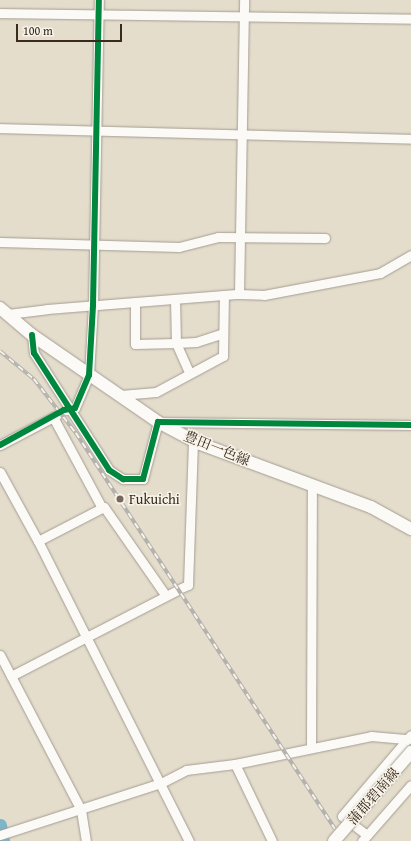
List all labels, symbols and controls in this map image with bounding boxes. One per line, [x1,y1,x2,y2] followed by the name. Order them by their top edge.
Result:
[18,16,124,42] scale bar
[23,22,53,39] text: 100 m
[181,427,253,469] street label: 豊田一色線
[129,491,180,507] place label: Fukuichi
[114,493,126,505] marker: Fukuichi
[344,764,402,828] street label: 蒲郡碧南線

